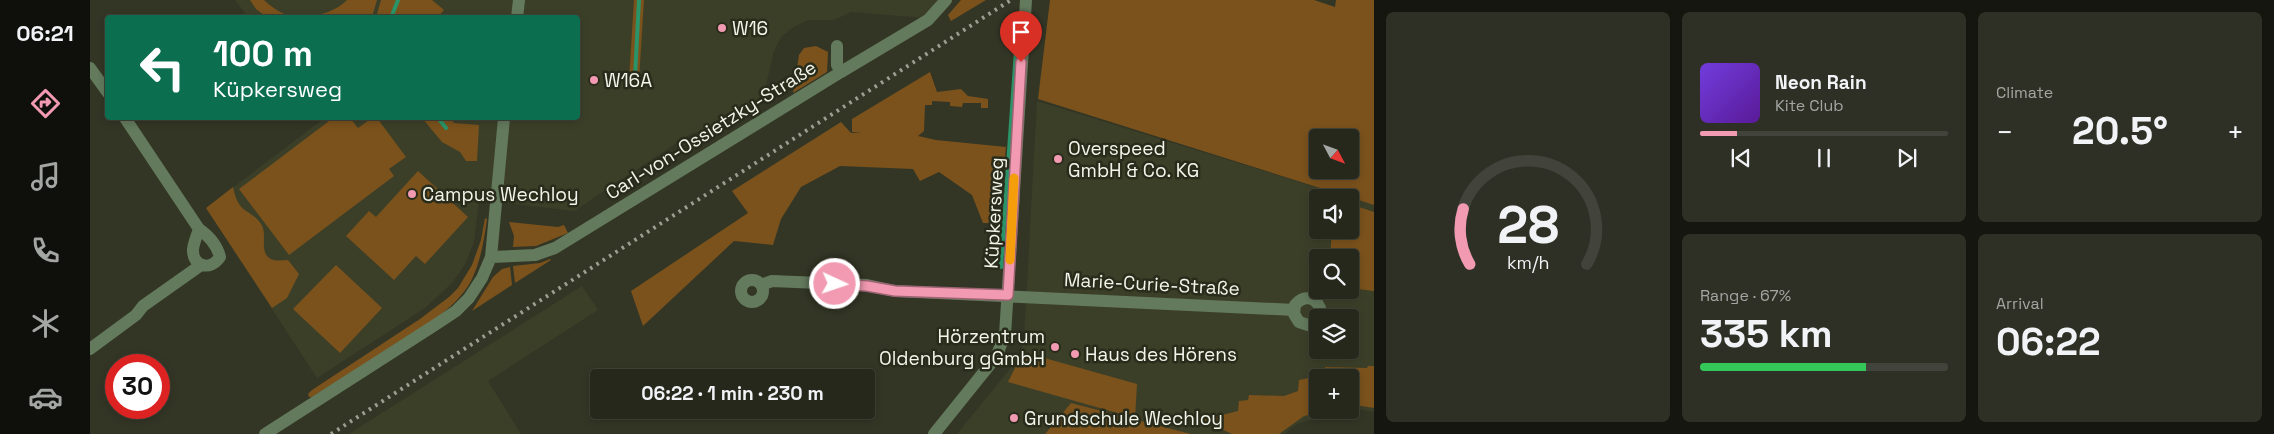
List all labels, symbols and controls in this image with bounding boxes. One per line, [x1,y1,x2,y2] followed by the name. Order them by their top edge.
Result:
[1000,11,1042,62] pin
[732,16,768,41] place label: W16
[1007,18,1035,46] icon: arrive
[16,19,74,47] text: 06:21
[716,22,728,34] marker: W16
[213,32,313,76] text: 100 m
[130,35,195,100] icon: left
[601,55,821,205] street label: Carl-von-Ossietzky-Straße
[604,68,652,93] place label: W16A
[1775,70,1867,95] text: Neon Rain
[588,74,600,86] marker: W16A
[213,75,342,103] text: Küpkersweg
[1996,82,2053,103] text: Climate
[28,86,63,121] icon: directions
[1775,95,1844,116] text: Kite Club
[2072,107,2168,155] text: 20.5°
[1996,114,2013,150] text: −
[2227,114,2244,150] text: +
[1309,129,1359,179] north arrow
[1309,129,1359,419] map controls
[1068,136,1199,183] place label: Overspeed GmbH & Co. KG
[1727,144,1755,172] icon: previous
[1810,144,1838,172] icon: pause
[1893,144,1921,172] icon: next
[1052,153,1064,165] marker: Overspeed GmbH & Co. KG
[979,157,1009,269] street label: Küpkersweg
[28,159,63,194] icon: music
[422,182,579,207] place label: Campus Wechloy
[406,188,418,200] marker: Campus Wechloy
[1309,189,1359,239] button: sound
[1497,192,1559,258] text: 28
[28,233,63,268] icon: phone
[1309,249,1359,299] button: search
[1507,251,1549,274] text: km/h
[808,257,860,309] position arrow
[1063,267,1241,301] street label: Marie-Curie-Straße
[1700,285,1791,306] text: Range · 67%
[1996,293,2044,314] text: Arrival
[28,306,63,341] icon: climate
[1309,309,1359,359] button: layers
[1700,310,1833,358] text: 335 km
[1996,318,2101,366] text: 06:22
[879,324,1045,371] place label: Hörzentrum Oldenburg gGmbH
[1049,341,1061,353] marker: Hörzentrum Oldenburg gGmbH
[1085,342,1237,367] place label: Haus des Hörens
[1069,348,1081,360] marker: Haus des Hörens
[105,354,170,419] speed limit sign: 30
[1309,369,1359,419] button: +
[28,380,63,415] icon: car
[641,381,824,406] text: 06:22 · 1 min · 230 m
[1024,406,1223,431] place label: Grundschule Wechloy
[1008,412,1020,424] marker: Grundschule Wechloy

